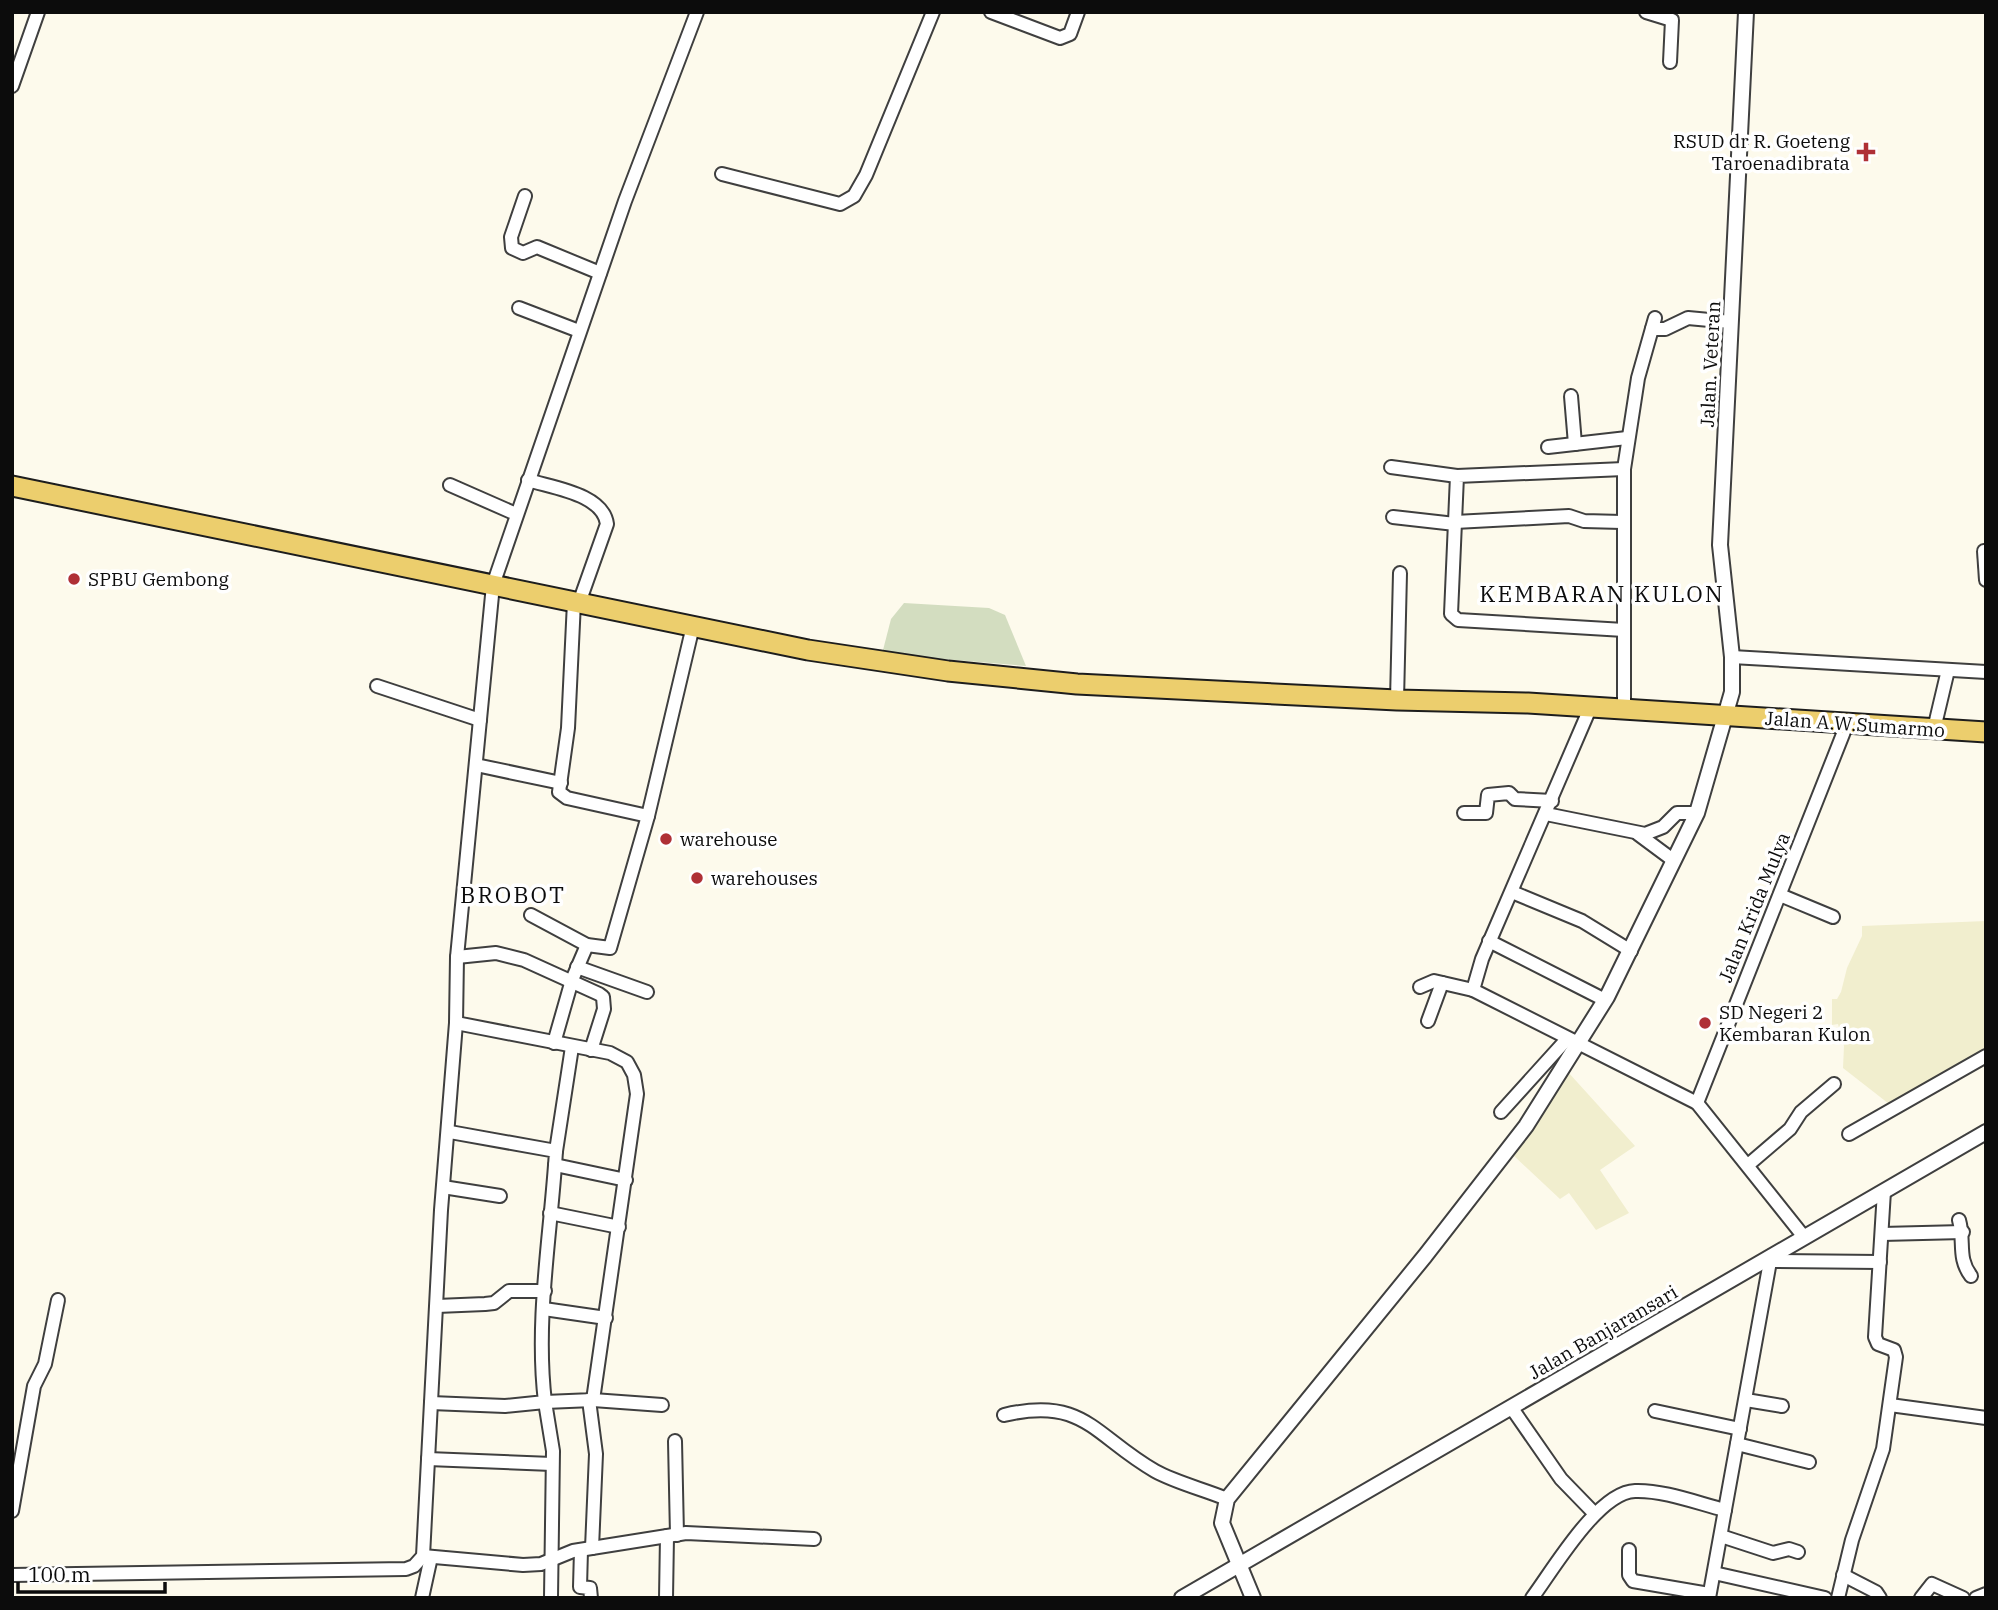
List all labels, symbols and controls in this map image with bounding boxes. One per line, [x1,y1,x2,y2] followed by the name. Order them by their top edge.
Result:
[1673,129,1851,175] place label: RSUD dr R. Goeteng Taroenadibrata
[1856,142,1876,162] marker: RSUD dr R. Goeteng Taroenadibrata
[1695,300,1725,428] street label: Jalan. Veteran
[88,567,230,591] place label: SPBU Gembong
[66,571,82,587] marker: SPBU Gembong
[1479,578,1725,608] district label: KEMBARAN KULON
[1764,706,1946,742] street label: Jalan A.W.Sumarmo
[680,827,777,851] place label: warehouse
[1713,828,1795,986] street label: Jalan Krida Mulya
[658,831,674,847] marker: warehouse
[711,866,818,890] place label: warehouses
[689,870,705,886] marker: warehouses
[460,879,566,909] district label: BROBOT
[1719,1000,1871,1046] place label: SD Negeri 2 Kembaran Kulon
[1697,1015,1713,1031] marker: SD Negeri 2 Kembaran Kulon
[1524,1280,1682,1384] street label: Jalan Banjaransari
[18,1550,164,1594] scale bar
[28,1560,91,1588] text: 100 m

